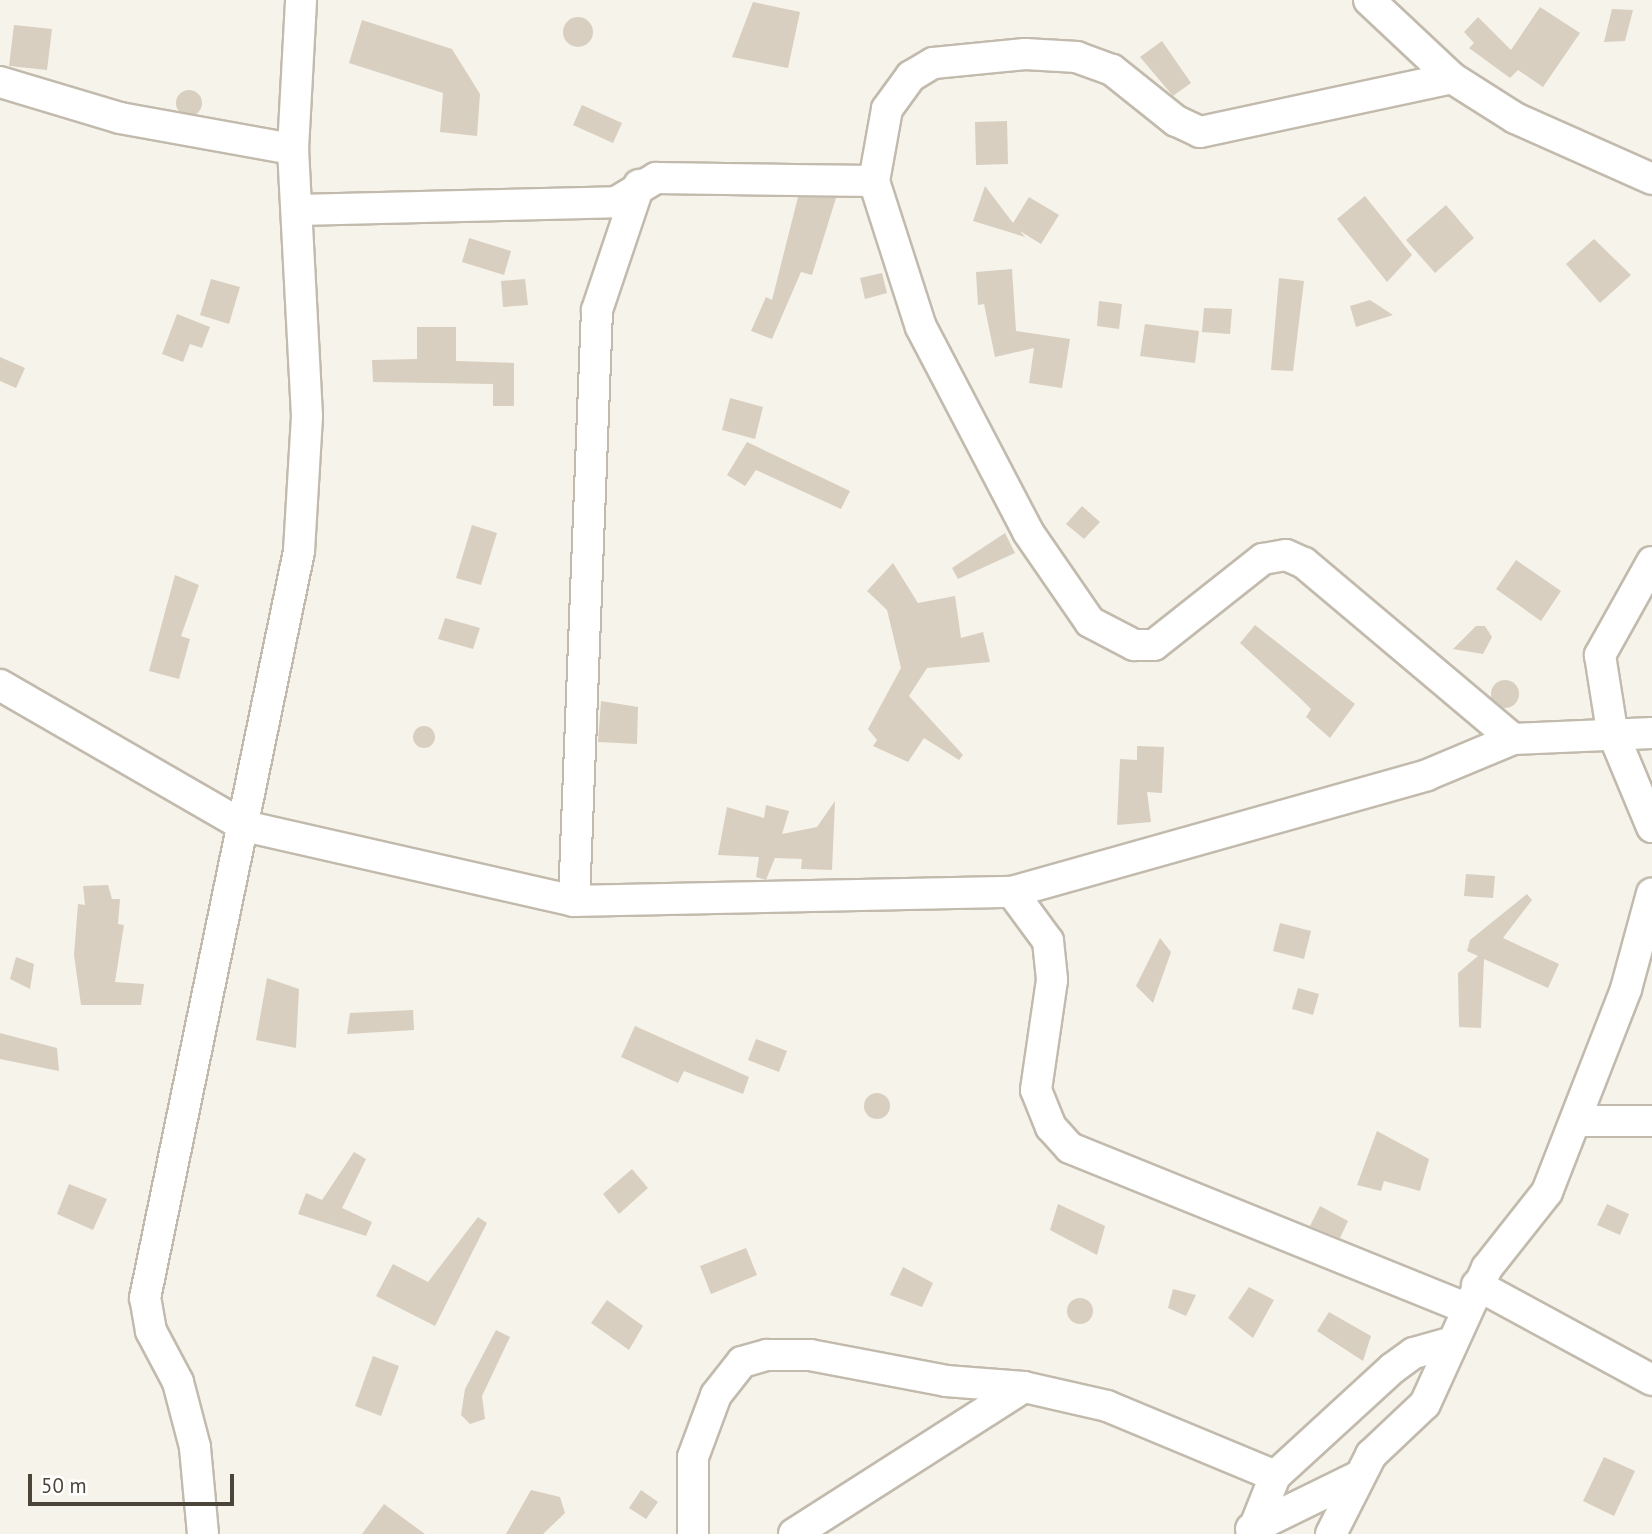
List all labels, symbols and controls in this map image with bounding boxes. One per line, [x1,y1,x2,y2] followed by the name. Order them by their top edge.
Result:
[32,1460,238,1504] scale bar
[41,1472,87,1499] text: 50 m

